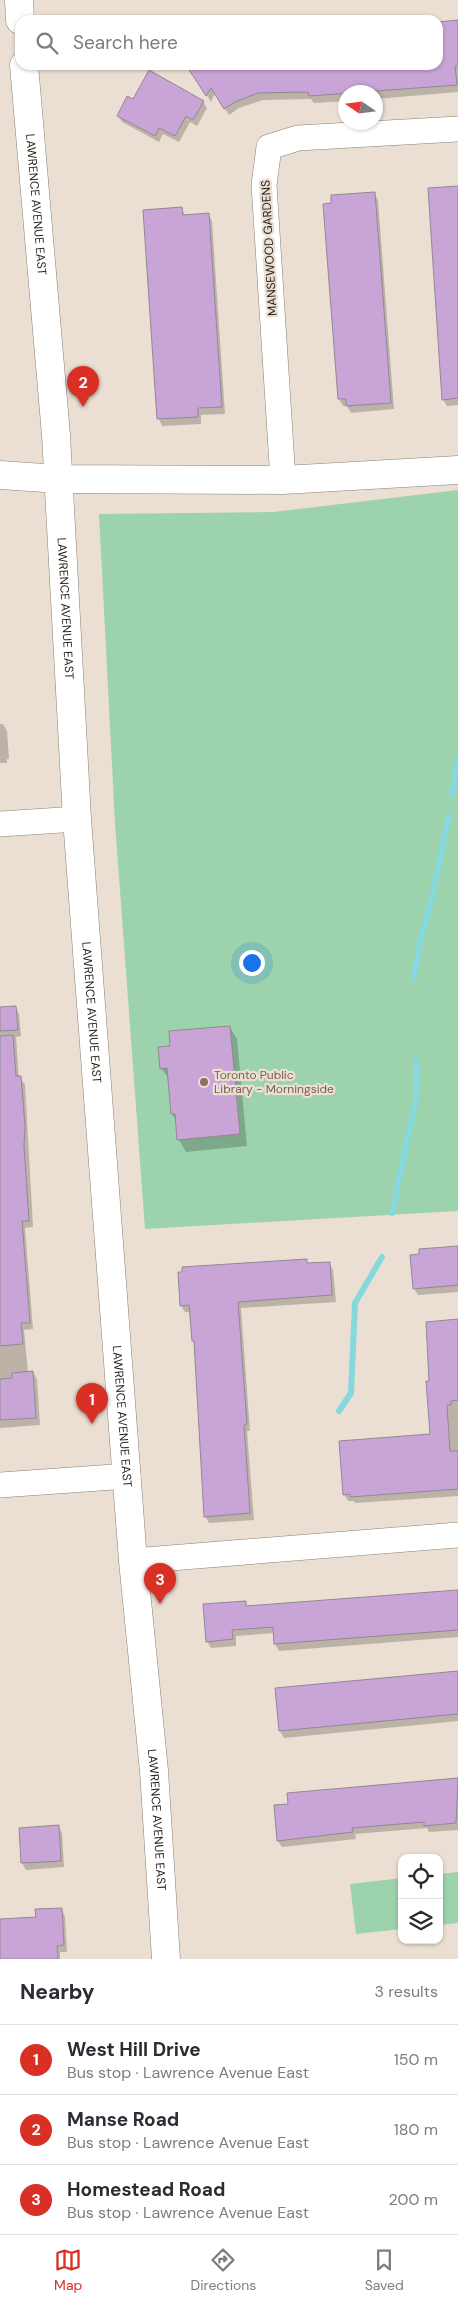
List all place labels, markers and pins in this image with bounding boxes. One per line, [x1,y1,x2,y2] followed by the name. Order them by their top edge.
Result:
[67,366,99,407] pin: 2
[214,1067,334,1097] place label: Toronto Public Library - Morningside
[198,1076,210,1088] marker: Toronto Public Library - Morningside
[76,1383,108,1424] pin: 1
[144,1563,176,1604] pin: 3

